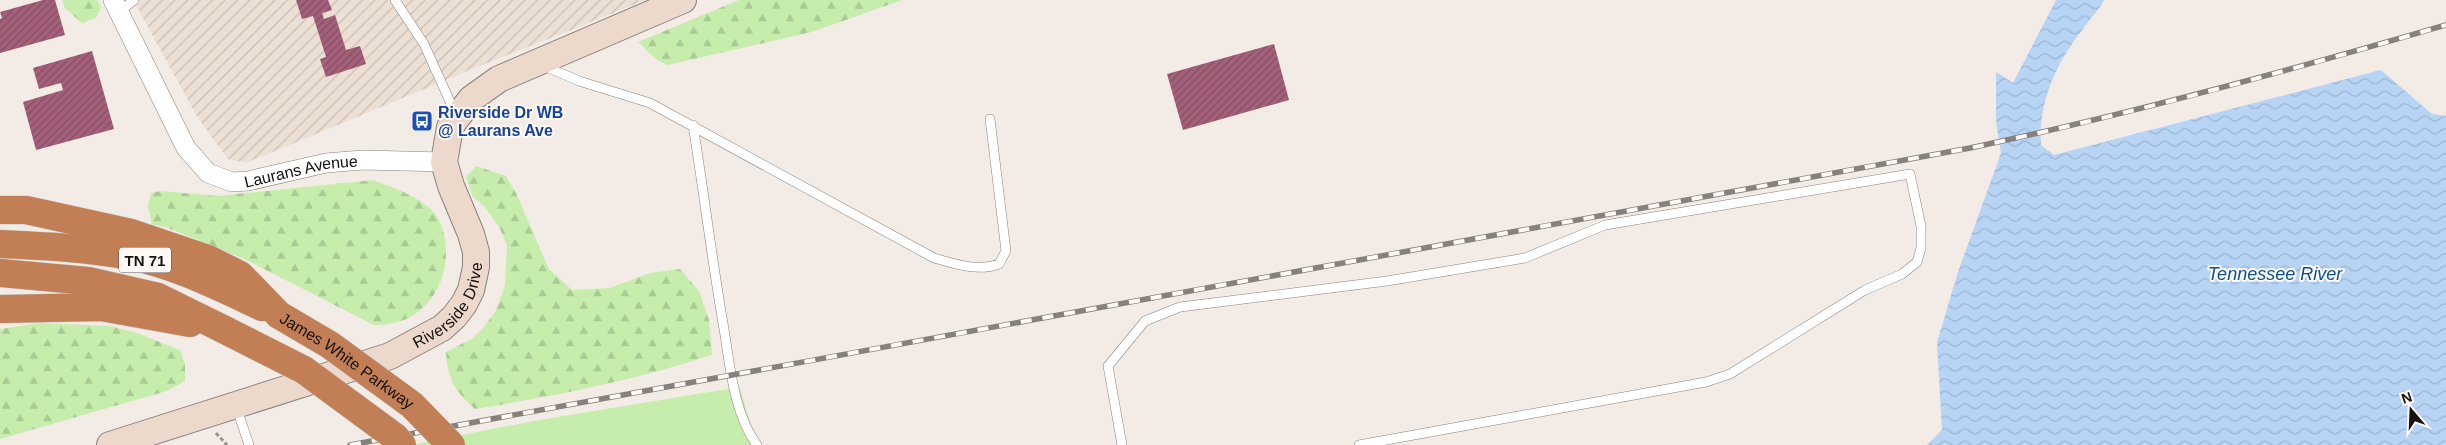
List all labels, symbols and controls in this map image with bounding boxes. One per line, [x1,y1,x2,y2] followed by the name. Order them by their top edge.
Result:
[438,104,563,139] place label: Riverside Dr WB @ Laurans Ave
[410,109,434,133] bus stop icon: Riverside Dr WB @ Laurans Ave
[242,152,358,190] street label: Laurans Avenue
[119,248,171,272] road number: TN 71
[410,262,485,351] street label: Riverside Drive
[2208,264,2343,284] water label: Tennessee River
[277,309,417,412] street label: James White Parkway
[2386,385,2436,435] north arrow
[2399,388,2414,407] text: N

